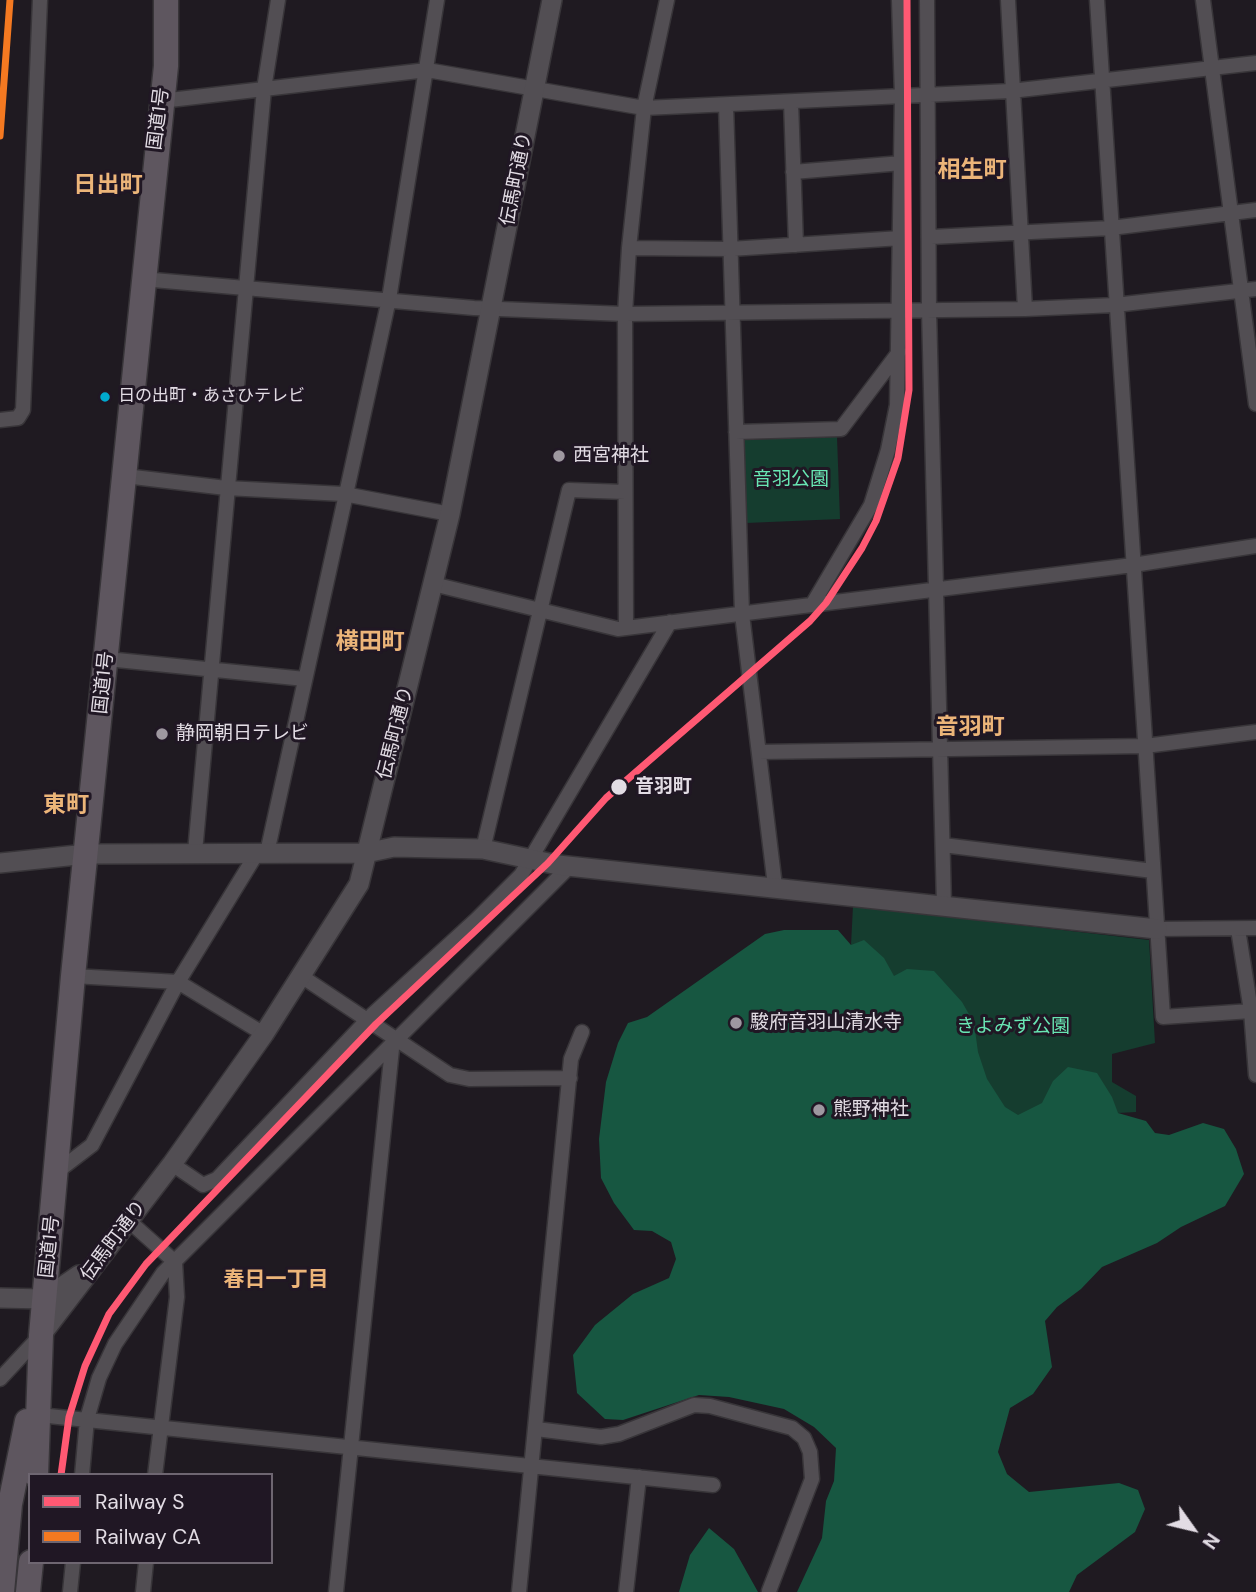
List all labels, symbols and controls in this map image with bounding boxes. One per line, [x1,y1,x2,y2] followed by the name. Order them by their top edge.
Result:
[144,86,174,152] street label: 国道1号
[497,130,537,228] street label: 伝馬町通り
[938,157,1006,185] district label: 相生町
[74,172,142,200] district label: 日出町
[118,387,305,407] place label: 日の出町・あさひテレビ
[98,390,112,404] marker: 日の出町・あさひテレビ
[573,445,649,467] place label: 西宮神社
[551,448,567,464] marker: 西宮神社
[753,469,829,491] park label: 音羽公園
[336,629,404,657] district label: 横田町
[89,651,119,715] street label: 国道1号
[373,684,419,782] street label: 伝馬町通り
[936,714,1004,742] district label: 音羽町
[176,723,309,745] place label: 静岡朝日テレビ
[154,726,170,742] marker: 静岡朝日テレビ
[635,776,692,798] place label: 音羽町
[609,777,629,797] marker: 音羽町
[43,792,89,820] district label: 東町
[750,1012,902,1034] place label: 駿府音羽山清水寺
[728,1015,744,1031] marker: 駿府音羽山清水寺
[956,1016,1070,1038] park label: きよみず公園
[833,1099,909,1121] place label: 熊野神社
[811,1102,827,1118] marker: 熊野神社
[76,1196,152,1286] street label: 伝馬町通り
[35,1215,65,1279] street label: 国道1号
[224,1267,328,1293] district label: 春日一丁目
[28,1473,273,1564] legend
[95,1488,185,1516] text: Railway S
[1158,1494,1228,1564] north arrow
[95,1523,201,1551] text: Railway CA
[1197,1528,1225,1554] text: N

